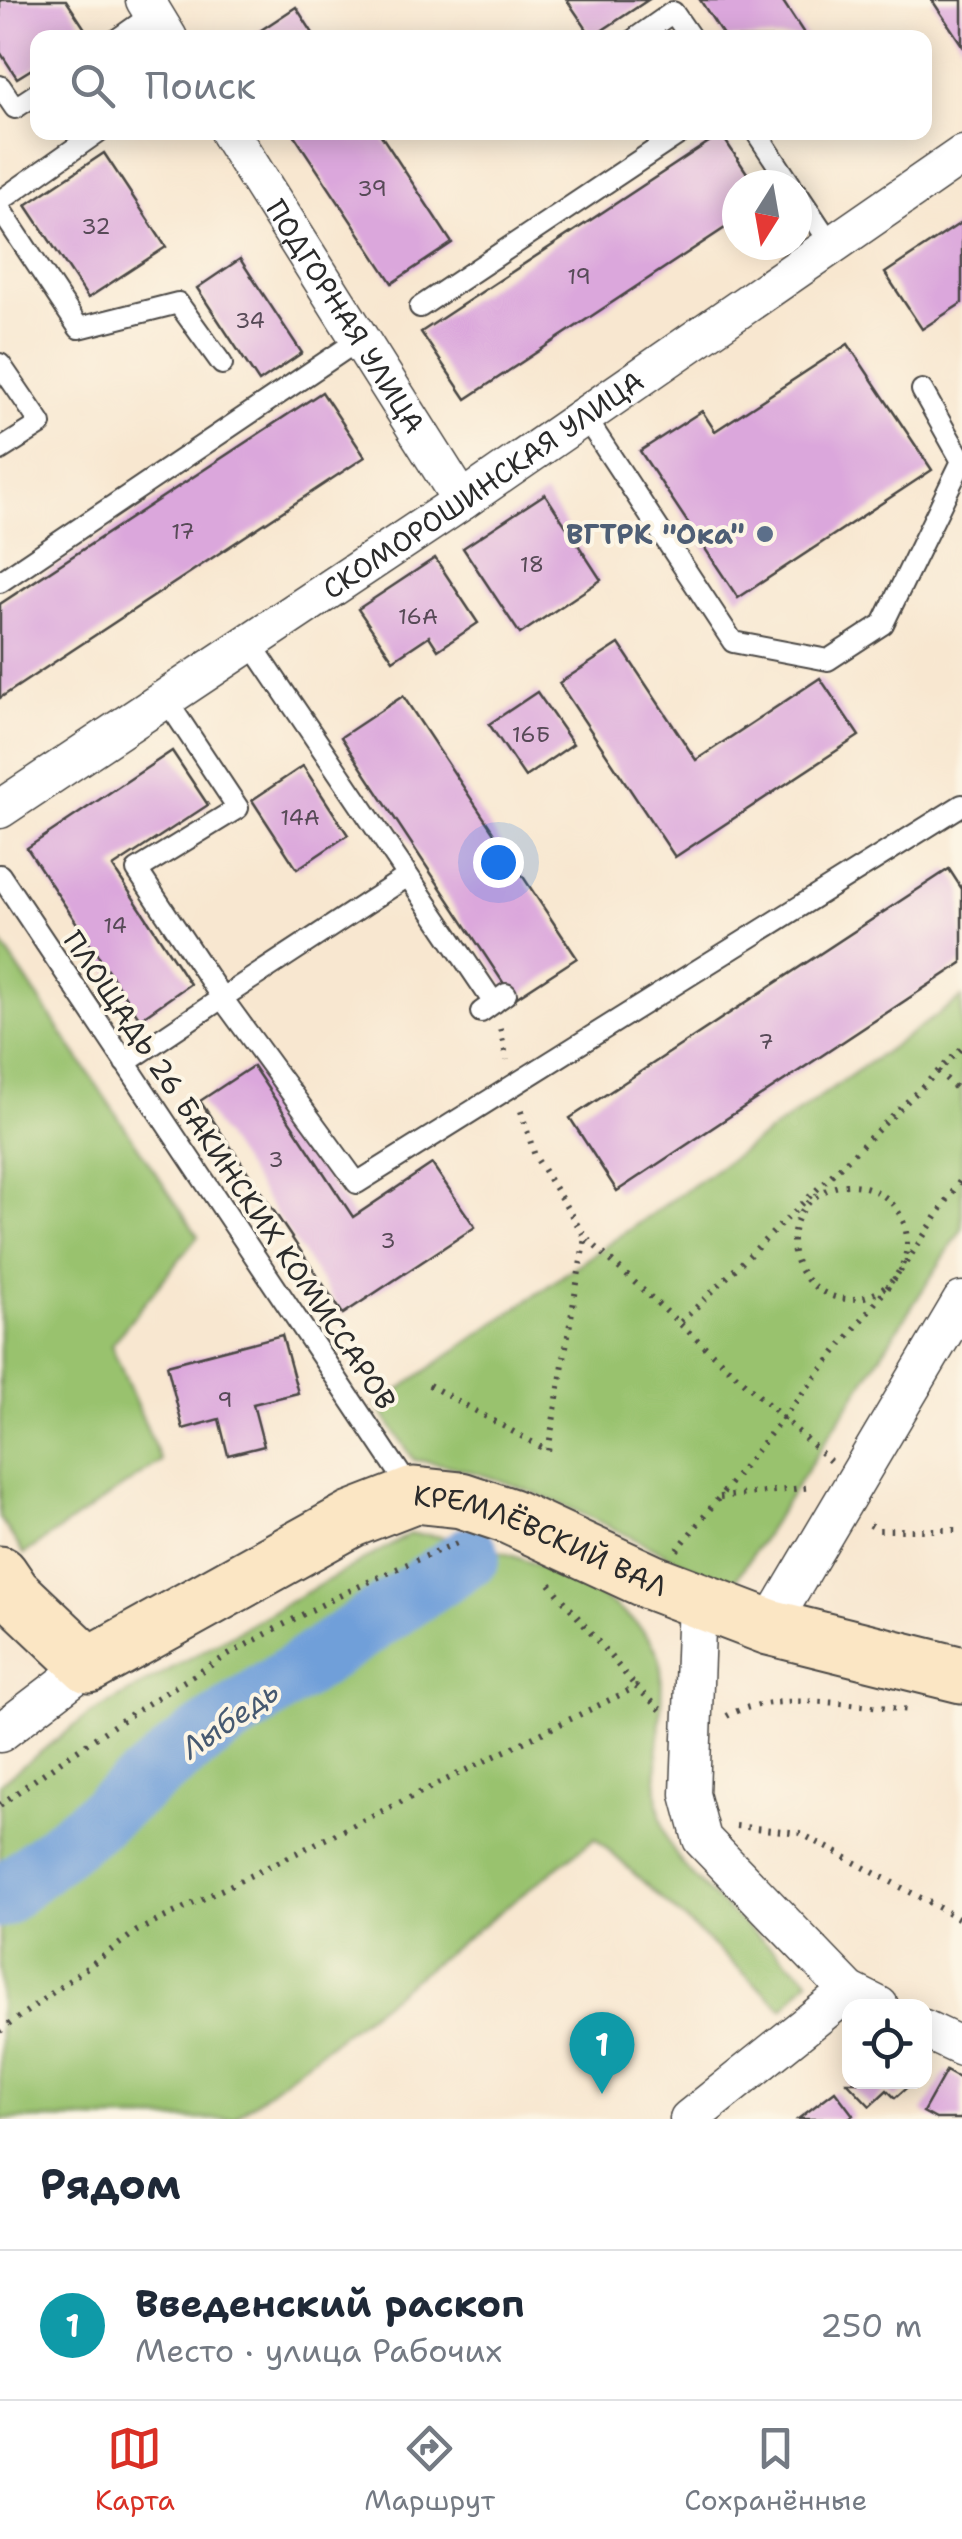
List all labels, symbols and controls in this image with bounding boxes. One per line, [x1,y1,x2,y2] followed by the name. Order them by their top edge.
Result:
[30,30,932,140] search box
[65,58,120,113] icon: search
[145,60,256,111] text: Поиск
[722,170,812,260] north arrow
[357,174,387,203] house number: 39
[257,192,434,441] street label: ПОДГОРНАЯ УЛИЦА
[81,212,111,241] house number: 32
[567,262,591,291] house number: 19
[235,306,265,335] house number: 34
[315,362,651,608] street label: СКОМОРОШИНСКАЯ УЛИЦА
[566,515,745,553] place label: ВГТРК "Ока"
[171,517,195,546] house number: 17
[754,523,776,545] marker: ВГТРК "Ока"
[520,550,544,579] house number: 18
[398,602,438,631] house number: 16А
[512,720,550,749] house number: 16Б
[280,803,320,832] house number: 14А
[473,837,524,888] your location
[103,911,127,940] house number: 14
[55,923,405,1417] street label: ПЛОЩАДЬ 26 БАКИНСКИХ КОМИССАРОВ
[758,1027,774,1056] house number: 7
[268,1145,284,1174] house number: 3
[380,1226,396,1255] house number: 3
[217,1385,233,1414] house number: 9
[412,1476,673,1605] street label: КРЕМЛЁВСКИЙ ВАЛ
[172,1671,287,1769] water label: Лыбедь
[842,1999,932,2089] map controls
[842,1999,932,2089] button: locate
[570,2012,634,2094] pin: 1
[40,2156,181,2212] text: Рядом
[135,2278,525,2329] text: Введенский раскоп
[65,2304,80,2347] text: 1
[820,2304,922,2347] text: 250 m
[135,2329,502,2372] text: Место · улица Рабочих
[95,2421,175,2519] tab: Карта
[364,2421,495,2519] tab: Маршрут
[684,2421,867,2519] tab: Сохранённые

